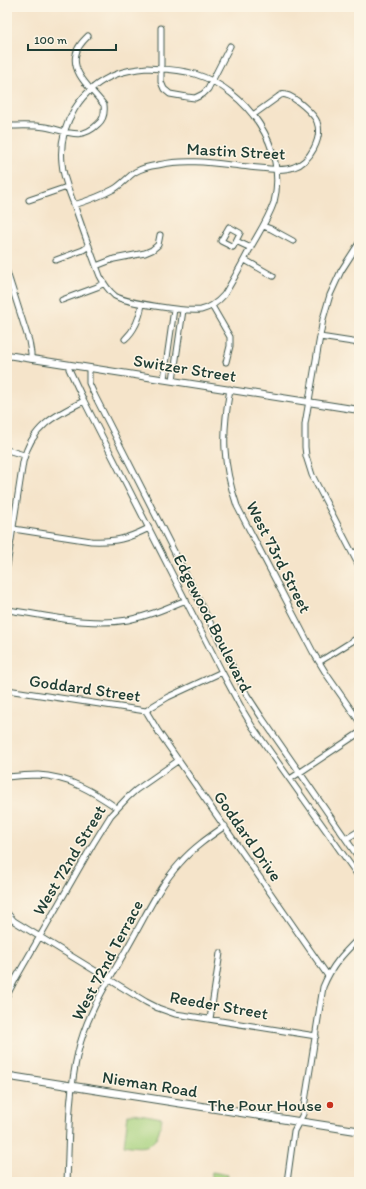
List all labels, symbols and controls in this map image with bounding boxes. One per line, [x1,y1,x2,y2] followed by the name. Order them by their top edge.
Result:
[28,26,116,52] scale bar
[34,33,67,47] text: 100 m
[186,138,286,164] street label: Mastin Street
[132,350,238,386] street label: Switzer Street
[242,498,316,616] street label: West 73rd Street
[170,551,256,695] street label: Edgewood Boulevard
[28,670,142,706] street label: Goddard Street
[210,787,286,885] street label: Goddard Drive
[28,801,110,919] street label: West 72nd Street
[67,896,147,1024] street label: West 72nd Terrace
[168,987,270,1024] street label: Reeder Street
[101,1067,200,1102] street label: Nieman Road
[208,1095,322,1115] place label: The Pour House
[325,1100,335,1110] marker: The Pour House

